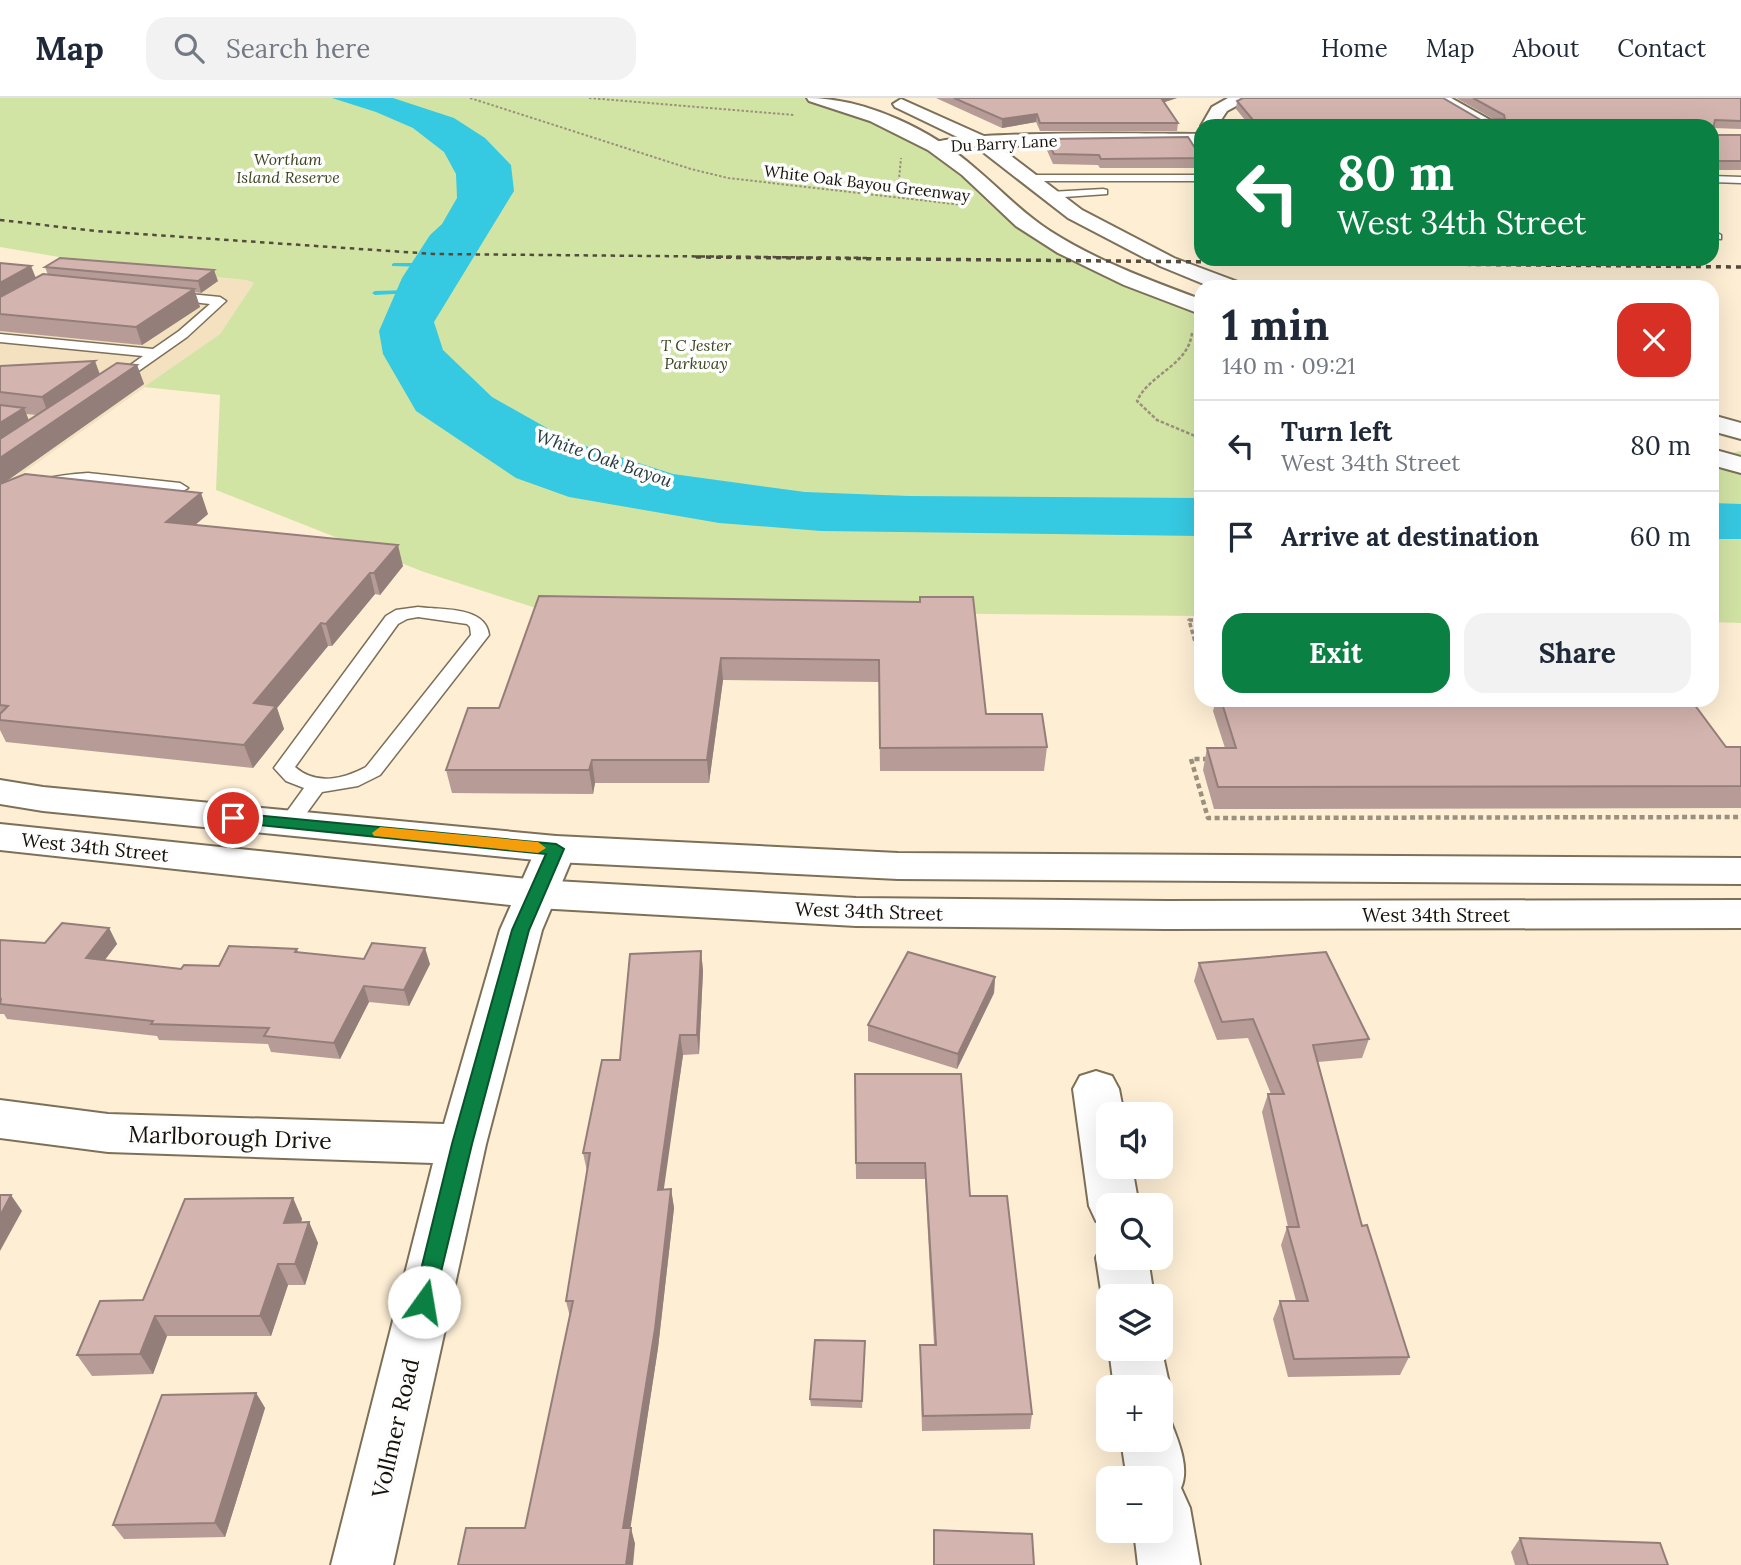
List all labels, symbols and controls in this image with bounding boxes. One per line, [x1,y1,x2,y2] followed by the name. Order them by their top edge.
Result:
[146,17,636,80] search box
[35,27,104,69] text: Map
[170,29,208,67] icon: search
[226,32,370,65] text: Search here
[1321,33,1388,64] text: Home
[1426,33,1475,64] text: Map
[1513,33,1579,64] text: About
[1617,33,1706,64] text: Contact
[950,130,1058,156] street label: Du Barry Lane
[1337,141,1454,203] text: 80 m
[1222,147,1313,238] icon: left
[236,149,340,187] park label: Wortham Island Reserve
[763,160,972,206] street label: White Oak Bayou Greenway
[1337,202,1586,243] text: West 34th Street
[1222,298,1329,352] text: 1 min
[1617,303,1691,377] button: close
[661,335,732,373] park label: T C Jester Parkway
[1222,351,1356,380] text: 140 m · 09:21
[1281,415,1392,448] text: Turn left
[533,424,676,492] water label: White Oak Bayou
[1222,427,1260,465] icon: left
[1630,429,1691,462] text: 80 m
[1281,448,1460,477] text: West 34th Street
[1222,518,1260,556] icon: arrive
[1281,520,1539,553] text: Arrive at destination
[1630,520,1691,553] text: 60 m
[1222,613,1450,693] button: Exit
[1464,613,1691,693] button: Share
[203,788,263,848] pin
[214,799,252,837] icon: arrive
[20,827,171,867] street label: West 34th Street
[795,896,944,926] street label: West 34th Street
[1362,903,1511,927] street label: West 34th Street
[1096,1102,1173,1543] map controls
[1096,1102,1173,1179] button: sound
[128,1119,332,1155] street label: Marlborough Drive
[1096,1193,1173,1270] button: search
[387,1265,461,1339] position arrow
[1096,1284,1173,1361] button: layers
[365,1355,425,1502] street label: Vollmer Road
[1096,1375,1173,1452] button: +
[1096,1466,1173,1543] button: −

